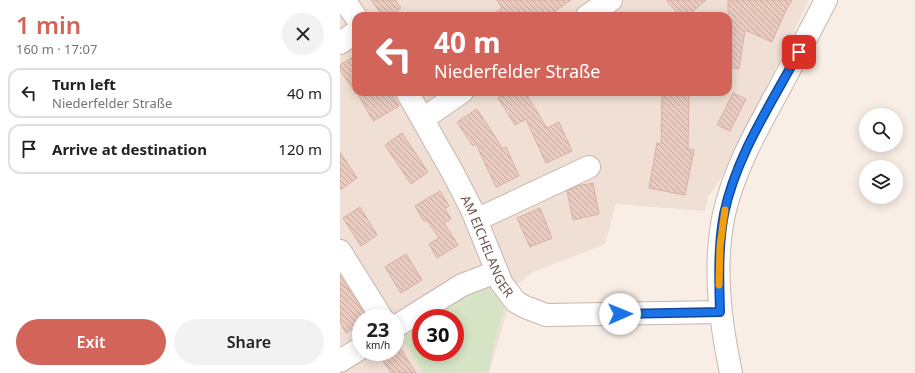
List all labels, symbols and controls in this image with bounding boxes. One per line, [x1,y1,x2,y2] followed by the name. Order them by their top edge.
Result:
[16,8,81,41] text: 1 min
[282,13,324,55] button: close
[434,23,501,61] text: 40 m
[368,28,420,80] icon: left
[782,35,816,69] pin
[16,40,97,58] text: 160 m · 17:07
[788,41,810,63] icon: arrive
[434,59,601,83] text: Niederfelder Straße
[52,74,116,94] text: Turn left
[18,82,40,104] icon: left
[287,83,322,103] text: 40 m
[52,94,172,112] text: Niederfelder Straße
[859,108,903,204] map controls
[859,108,903,152] button: search
[18,138,40,160] icon: arrive
[52,139,207,159] text: Arrive at destination
[278,139,322,159] text: 120 m
[859,160,903,204] button: layers
[457,192,518,301] street label: AM EICHELANGER
[599,293,641,335] position arrow
[412,309,464,361] speed limit sign: 30
[367,316,389,343] text: 23
[16,319,166,365] button: Exit
[174,319,324,365] button: Share
[366,338,390,352] text: km/h

